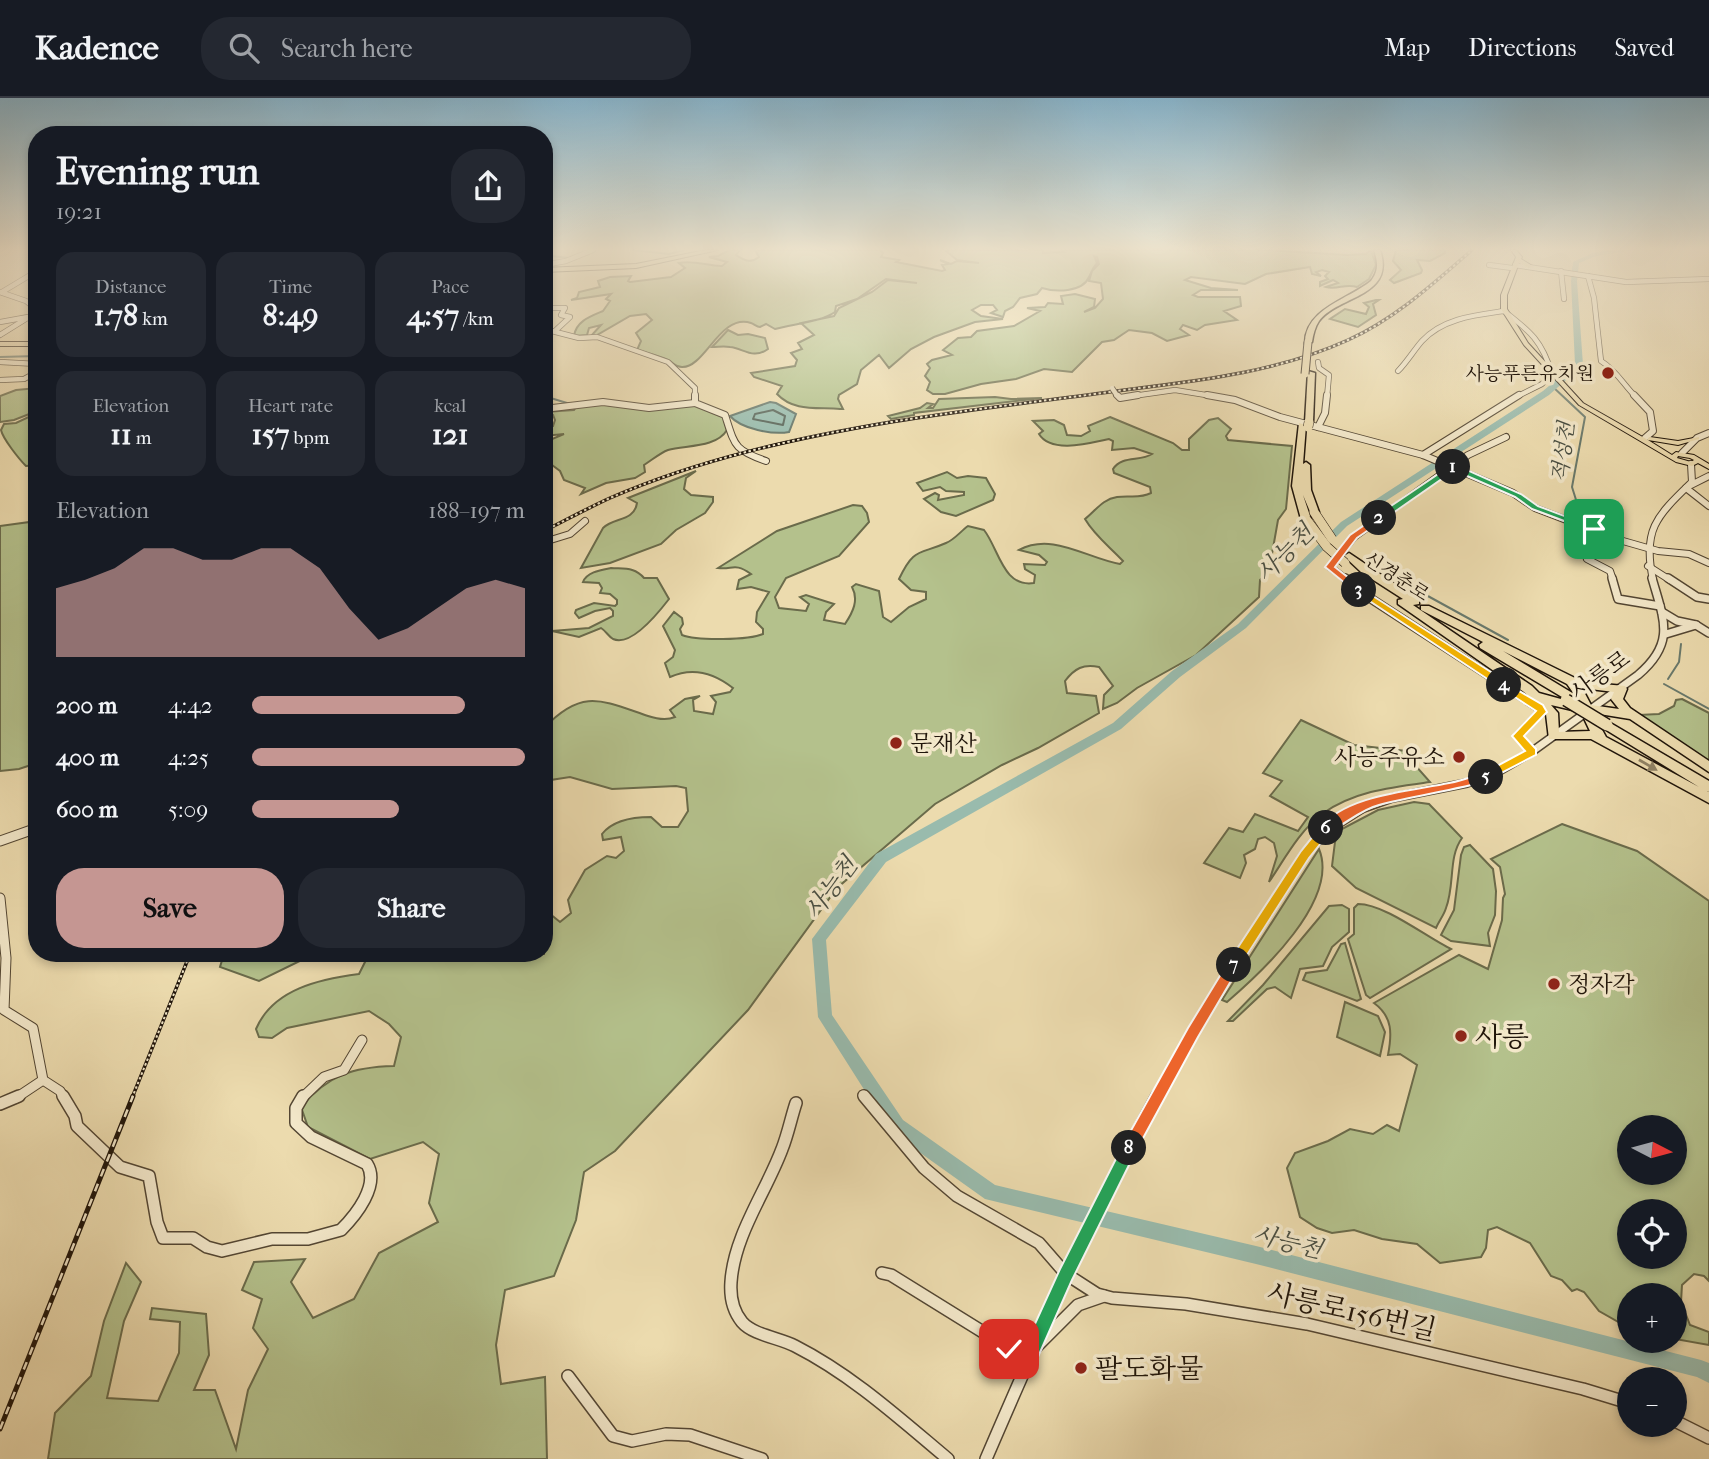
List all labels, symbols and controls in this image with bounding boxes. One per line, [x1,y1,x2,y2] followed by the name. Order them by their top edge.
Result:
[201,17,691,80] search box
[35,29,159,68] text: Kadence
[225,29,263,67] icon: search
[281,33,413,64] text: Search here
[1384,34,1430,62] text: Map
[1468,34,1576,62] text: Directions
[1614,34,1674,62] text: Saved
[56,149,259,194] text: Evening run
[451,149,525,223] button: share
[56,198,102,225] text: 19:21
[95,276,167,298] text: Distance
[269,276,312,298] text: Time
[431,276,469,298] text: Pace
[94,298,138,333] text: 1.78
[263,298,318,333] text: 8:49
[407,298,459,333] text: 4:57
[138,308,168,330] text: km
[459,308,494,330] text: /km
[1466,363,1594,385] place label: 사능푸른유치원
[1600,365,1616,381] marker: 사능푸른유치원
[92,395,169,417] text: Elevation
[248,395,333,417] text: Heart rate
[434,395,466,417] text: kcal
[110,417,132,452] text: 11
[251,417,289,452] text: 157
[432,417,469,452] text: 121
[1547,419,1579,484] water label: 적성천
[132,427,151,449] text: m
[289,427,330,449] text: bpm
[1436,450,1470,484] pin: 1
[1449,455,1456,477] text: 1
[56,497,149,524] text: Elevation
[428,497,525,524] text: 188–197 m
[1564,499,1624,559] pin
[1362,500,1396,536] pin: 2
[1374,506,1383,528] text: 2
[1575,510,1613,548] icon: arrive
[1251,517,1321,587] water label: 사능천
[1360,548,1433,606] street label: 신경춘로
[1342,573,1376,608] pin: 3
[1355,578,1362,600] text: 3
[1565,645,1635,706] street label: 사릉로
[1486,668,1522,702] pin: 4
[1498,673,1509,695] text: 4
[56,692,117,719] text: 200 m
[168,692,213,719] text: 4:42
[910,730,977,757] place label: 문재산
[888,735,904,751] marker: 문재산
[56,744,119,771] text: 400 m
[168,744,209,771] text: 4:25
[1334,744,1445,771] place label: 사능주유소
[1451,749,1467,765] marker: 사능주유소
[1639,759,1658,771] one-way arrow
[1468,760,1504,794] pin: 5
[1481,765,1490,787] text: 5
[56,796,118,823] text: 600 m
[168,796,208,823] text: 5:09
[1308,810,1344,846] pin: 6
[1320,816,1331,838] text: 6
[799,850,864,924] water label: 사능천
[56,868,284,948] button: Save
[298,868,525,948] button: Share
[1216,948,1252,982] pin: 7
[1229,953,1238,975] text: 7
[1568,971,1635,998] place label: 정자각
[1546,976,1562,992] marker: 정자각
[1475,1020,1529,1053] place label: 사릉
[1453,1028,1469,1044] marker: 사릉
[1617,1115,1687,1185] north arrow
[1617,1115,1687,1437] map controls
[1112,1130,1146,1166] pin: 8
[1124,1136,1133,1158] text: 8
[1617,1199,1687,1269] button: locate
[1251,1220,1327,1264] water label: 사능천
[1264,1276,1440,1347] street label: 사릉로156번길
[1617,1283,1687,1353] button: +
[979,1319,1039,1379] pin
[990,1330,1028,1368] icon: check
[1095,1352,1203,1385] place label: 팔도화물
[1073,1360,1089,1376] marker: 팔도화물
[1617,1367,1687,1437] button: −

